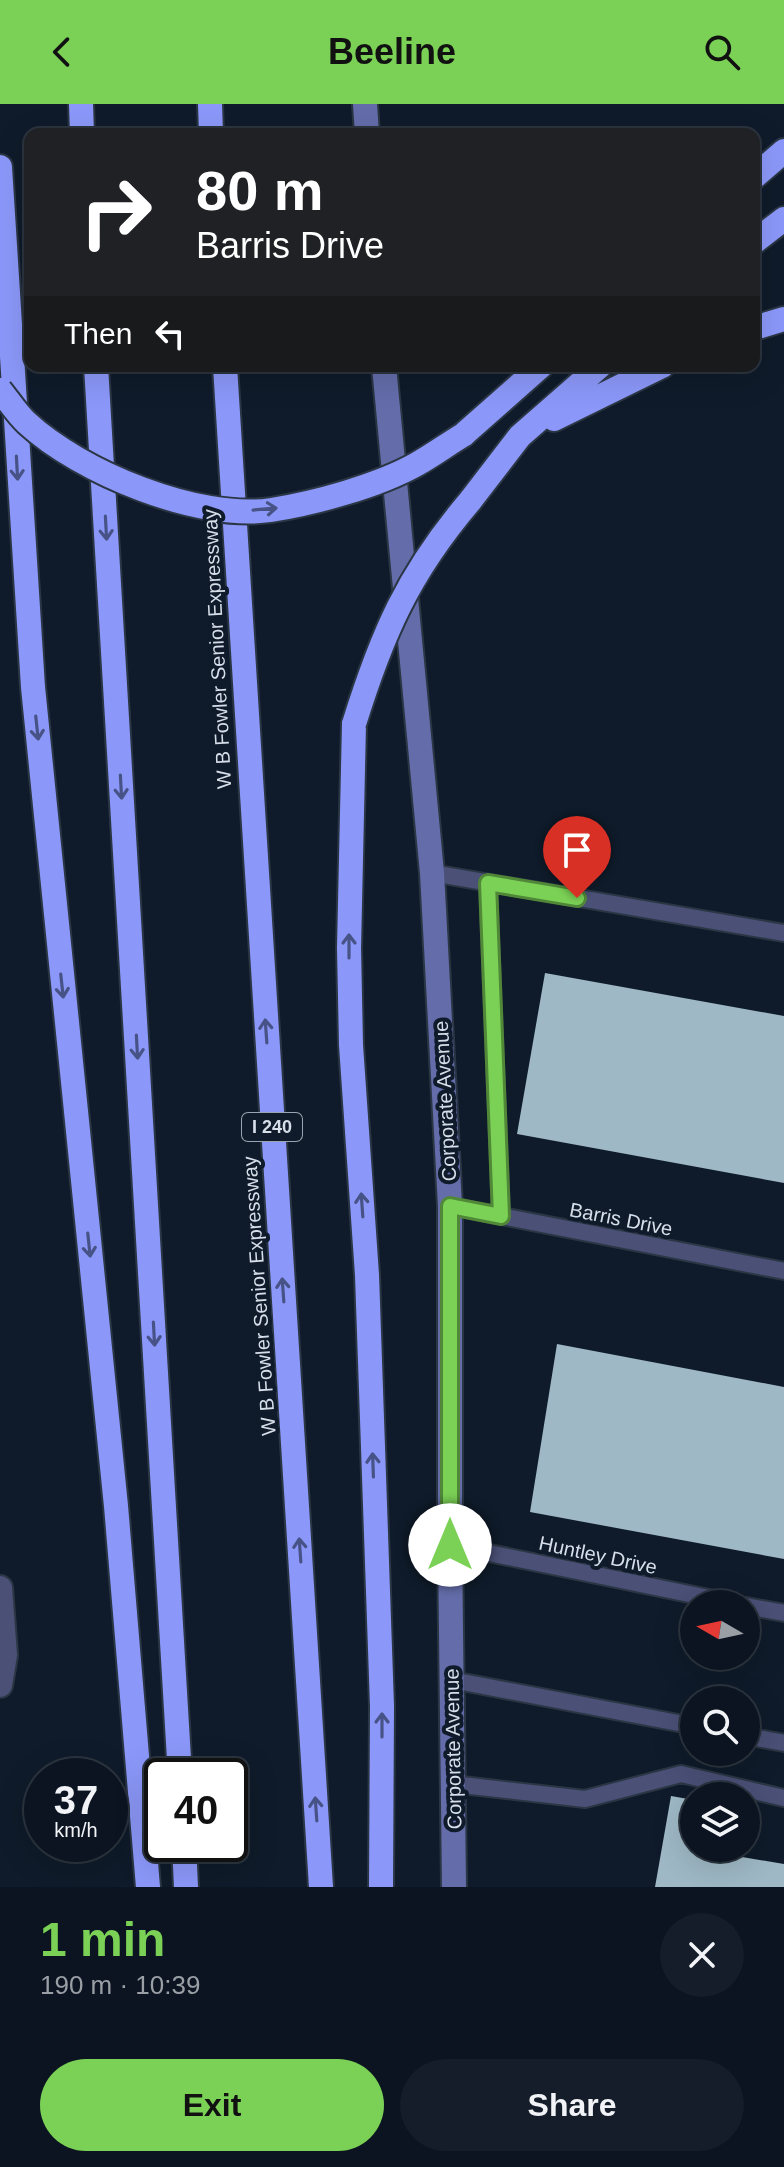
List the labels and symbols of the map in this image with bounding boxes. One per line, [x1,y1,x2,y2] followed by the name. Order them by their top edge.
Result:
[10,454,25,481] one-way arrow
[252,501,278,516] one-way arrow
[199,509,235,789] street label: W B Fowler Senior Expressway
[99,514,114,541] one-way arrow
[29,714,44,740] one-way arrow
[114,773,129,800] one-way arrow
[543,816,611,898] pin
[341,933,357,960] one-way arrow
[54,972,69,999] one-way arrow
[258,1018,273,1045] one-way arrow
[430,1020,460,1182] street label: Corporate Avenue
[129,1033,144,1060] one-way arrow
[242,1113,302,1141] road number: I 240
[238,1156,280,1436] street label: W B Fowler Senior Expressway
[354,1192,369,1219] one-way arrow
[568,1198,674,1240] street label: Barris Drive
[81,1231,96,1258] one-way arrow
[275,1277,290,1304] one-way arrow
[146,1320,161,1347] one-way arrow
[366,1452,381,1479] one-way arrow
[408,1503,492,1587] position arrow
[537,1532,659,1578] street label: Huntley Drive
[292,1537,307,1564] one-way arrow
[680,1590,760,1670] north arrow
[441,1668,465,1830] street label: Corporate Avenue
[374,1712,389,1739] one-way arrow
[144,1758,248,1862] speed limit sign: 40
[308,1796,323,1823] one-way arrow

